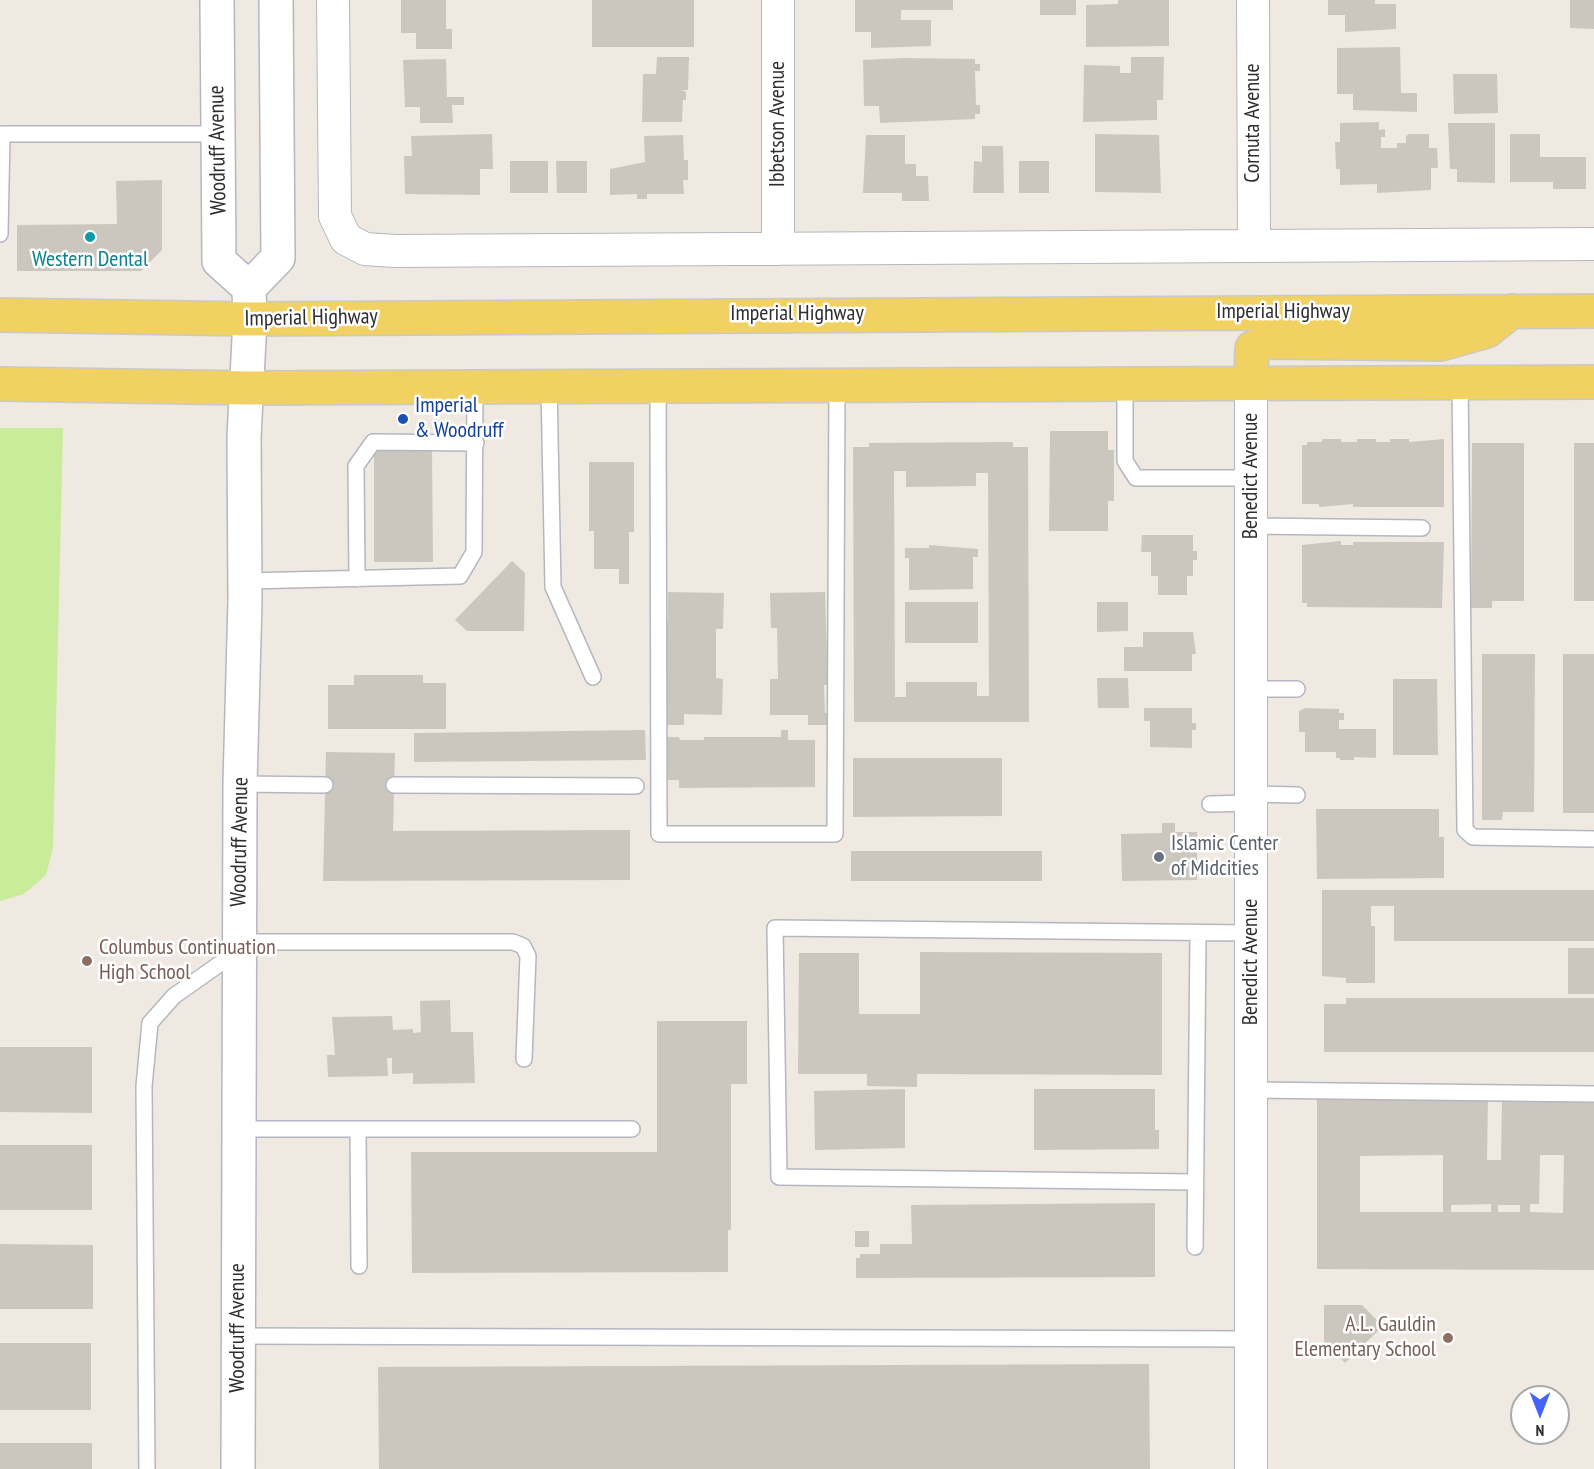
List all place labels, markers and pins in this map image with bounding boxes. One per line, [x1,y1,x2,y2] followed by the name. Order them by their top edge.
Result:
[83,230,97,244] marker: Western Dental
[32,247,148,273] place label: Western Dental
[415,393,504,445] place label: Imperial & Woodruff
[396,412,410,426] marker: Imperial & Woodruff
[1171,831,1278,882] place label: Islamic Center of Midcities
[1152,850,1166,864] marker: Islamic Center of Midcities
[99,935,276,986] place label: Columbus Continuation High School
[80,954,94,968] marker: Columbus Continuation High School
[1294,1312,1436,1364] place label: A.L. Gauldin Elementary School
[1441,1331,1455,1345] marker: A.L. Gauldin Elementary School

